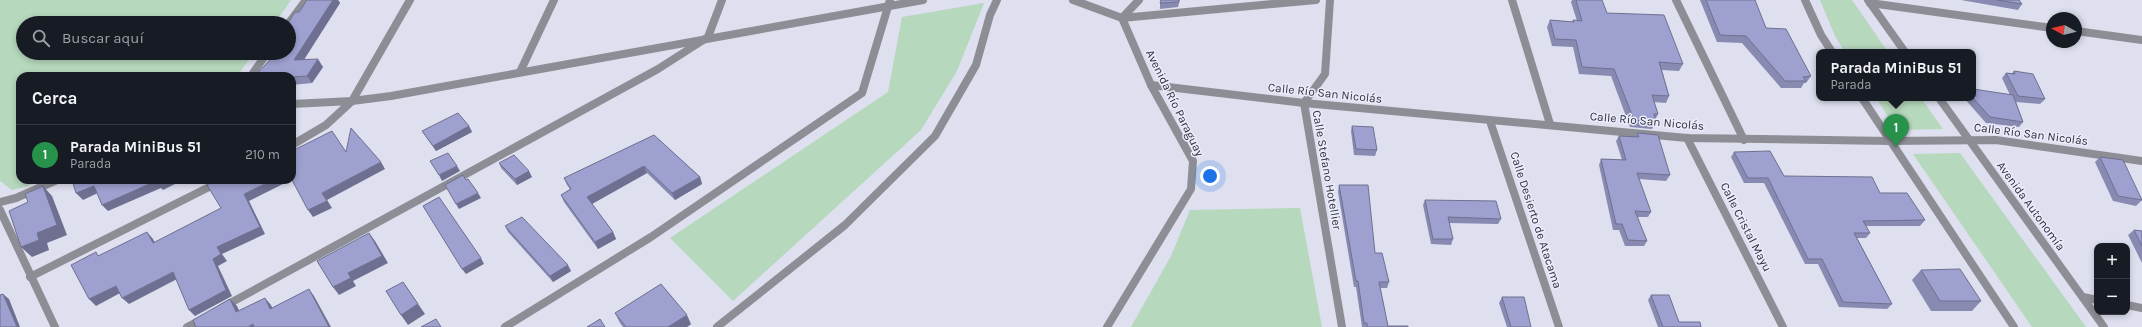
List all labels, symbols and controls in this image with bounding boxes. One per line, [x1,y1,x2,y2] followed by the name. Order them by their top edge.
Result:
[2046,12,2082,48] north arrow
[16,16,296,60] search box
[30,27,52,49] icon: search
[62,29,144,47] text: Buscar aquí
[1143,47,1207,159] street label: Avenida Río Paraguay
[1816,49,1976,101] popup
[1830,59,1962,77] text: Parada MiniBus 51
[1830,77,1872,92] text: Parada
[1267,80,1383,106] street label: Calle Río San Nicolás
[32,88,77,108] text: Cerca
[1310,109,1345,231] street label: Calle Stefano Hotellier
[1589,109,1705,133] street label: Calle Río San Nicolás
[1883,114,1909,147] pin: 1
[1973,120,2089,148] street label: Calle Río San Nicolás
[70,138,201,156] text: Parada MiniBus 51
[43,147,47,162] text: 1
[245,147,280,162] text: 210 m
[1507,150,1565,290] street label: Calle Desierto de Atacama
[70,156,111,171] text: Parada
[1994,159,2068,253] street label: Avenida Autonomía
[1200,166,1220,186] your location
[1717,180,1775,274] street label: Calle Cristal Mayu
[2094,243,2130,315] map controls
[2094,243,2130,279] button: +
[2094,279,2130,315] button: −

